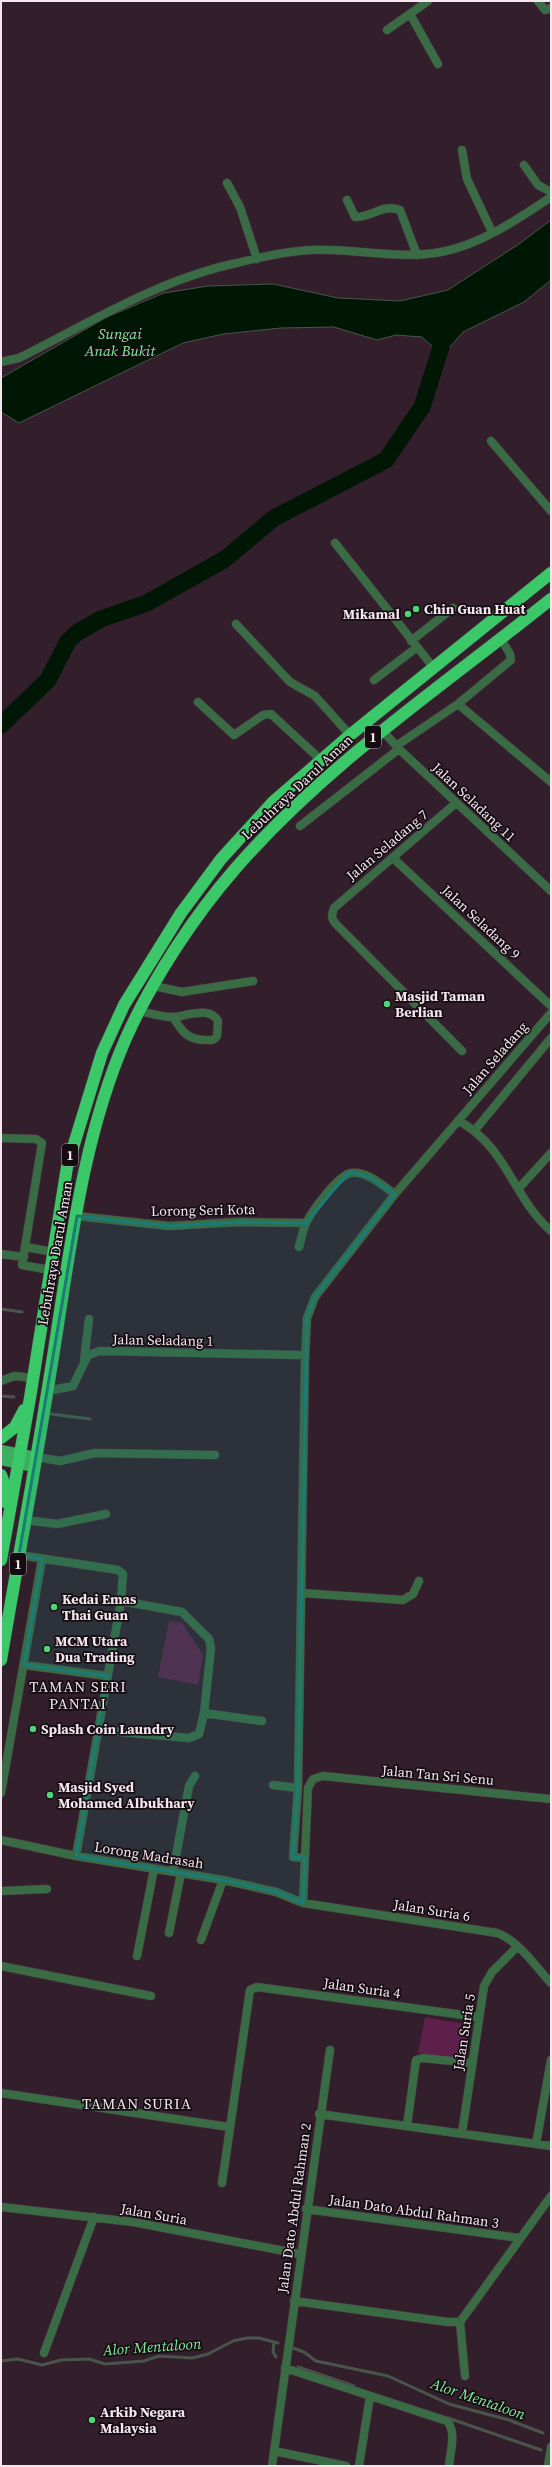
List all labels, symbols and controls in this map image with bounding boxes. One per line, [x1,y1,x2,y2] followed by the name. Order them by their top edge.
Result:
[84,323,156,361] water label: Sungai Anak Bukit
[424,599,526,619] place label: Chin Guan Huat
[343,604,400,624] place label: Mikamal
[411,604,421,614] marker: Chin Guan Huat
[403,609,413,619] marker: Mikamal
[365,726,381,748] road number: 1
[237,730,358,844] street label: Lebuhraya Darul Aman
[427,757,520,846] street label: Jalan Seladang 11
[341,805,432,886] street label: Jalan Seladang 7
[437,880,525,964] street label: Jalan Seladang 9
[395,986,485,1022] place label: Masjid Taman Berlian
[382,999,392,1009] marker: Masjid Taman Berlian
[457,1017,532,1100] street label: Jalan Seladang
[62,1144,78,1166] road number: 1
[32,1179,78,1327] street label: Lebuhraya Darul Aman
[151,1199,256,1221] street label: Lorong Seri Kota
[111,1329,214,1351] street label: Jalan Seladang 1
[10,1553,26,1575] road number: 1
[62,1589,137,1625] place label: Kedai Emas Thai Guan
[49,1602,59,1612] marker: Kedai Emas Thai Guan
[55,1631,135,1667] place label: MCM Utara Dua Trading
[42,1644,52,1654] marker: MCM Utara Dua Trading
[29,1676,127,1714] district label: TAMAN SERI PANTAI
[41,1719,175,1739] place label: Splash Coin Laundry
[28,1724,38,1734] marker: Splash Coin Laundry
[380,1760,495,1790] street label: Jalan Tan Sri Senu
[58,1777,195,1813] place label: Masjid Syed Mohamed Albukhary
[45,1790,55,1800] marker: Masjid Syed Mohamed Albukhary
[93,1836,205,1874] street label: Lorong Madrasah
[391,1894,472,1926] street label: Jalan Suria 6
[321,1973,402,2003] street label: Jalan Suria 4
[448,1992,480,2073] street label: Jalan Suria 5
[82,2093,192,2114] district label: TAMAN SURIA
[272,2122,316,2295] street label: Jalan Dato Abdul Rahman 2
[327,2189,500,2233] street label: Jalan Dato Abdul Rahman 3
[118,2198,190,2230] street label: Jalan Suria
[101,2333,202,2360] water label: Alor Mentaloon
[427,2372,529,2425] water label: Alor Mentaloon
[100,2402,186,2438] place label: Arkib Negara Malaysia
[87,2415,97,2425] marker: Arkib Negara Malaysia

